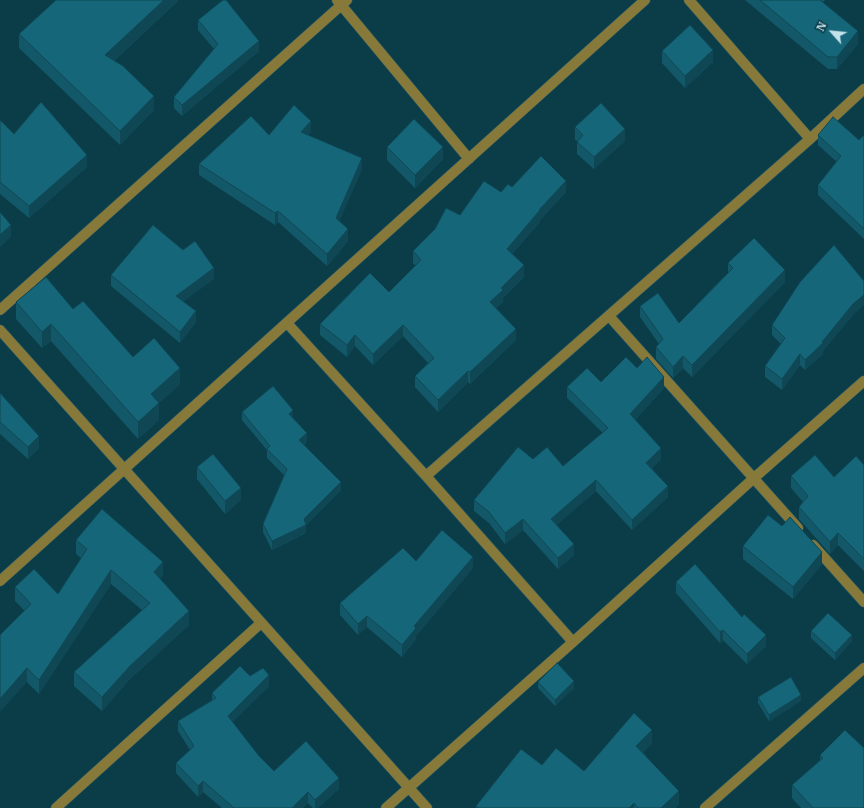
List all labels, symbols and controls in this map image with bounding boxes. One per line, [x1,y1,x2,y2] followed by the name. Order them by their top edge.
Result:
[812,12,852,52] north arrow
[813,20,830,34] text: N

